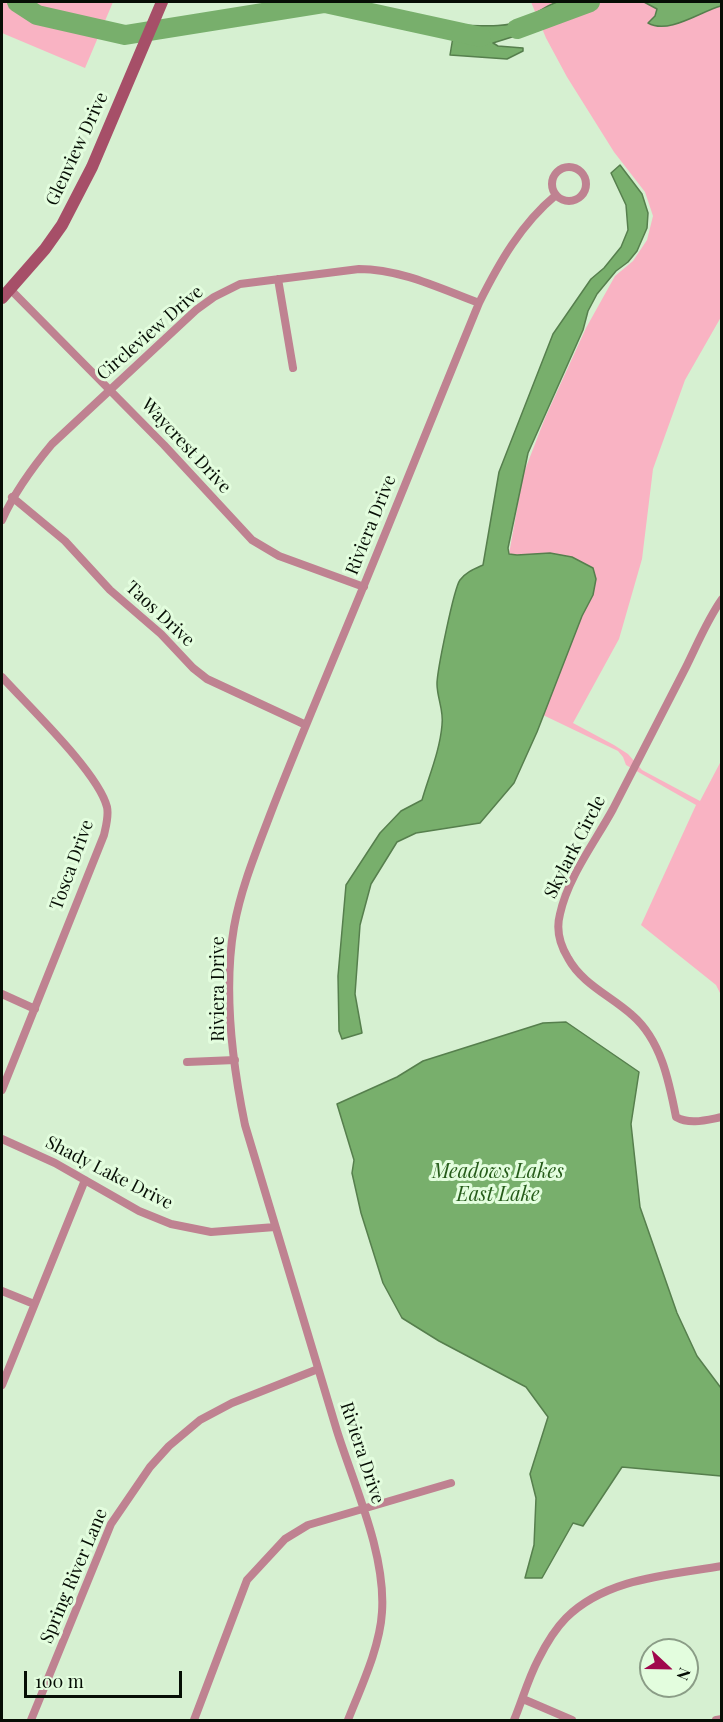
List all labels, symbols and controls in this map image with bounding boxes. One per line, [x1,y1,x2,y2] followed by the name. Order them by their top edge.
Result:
[41,89,113,209] street label: Glenview Drive
[93,281,207,385] street label: Circleview Drive
[137,394,235,498] street label: Waycrest Drive
[341,472,401,578] street label: Riviera Drive
[121,577,199,651] street label: Taos Drive
[540,792,610,902] street label: Skylark Circle
[46,817,98,913] street label: Tosca Drive
[207,936,229,1042] street label: Riviera Drive
[42,1132,176,1214] street label: Shady Lake Drive
[432,1160,564,1207] water label: Meadows Lakes East Lake
[335,1399,389,1507] street label: Riviera Drive
[36,1505,112,1647] street label: Spring River Lane
[639,1638,699,1698] north arrow
[27,1659,184,1697] scale bar
[672,1665,696,1683] text: N
[35,1669,84,1693] text: 100 m

